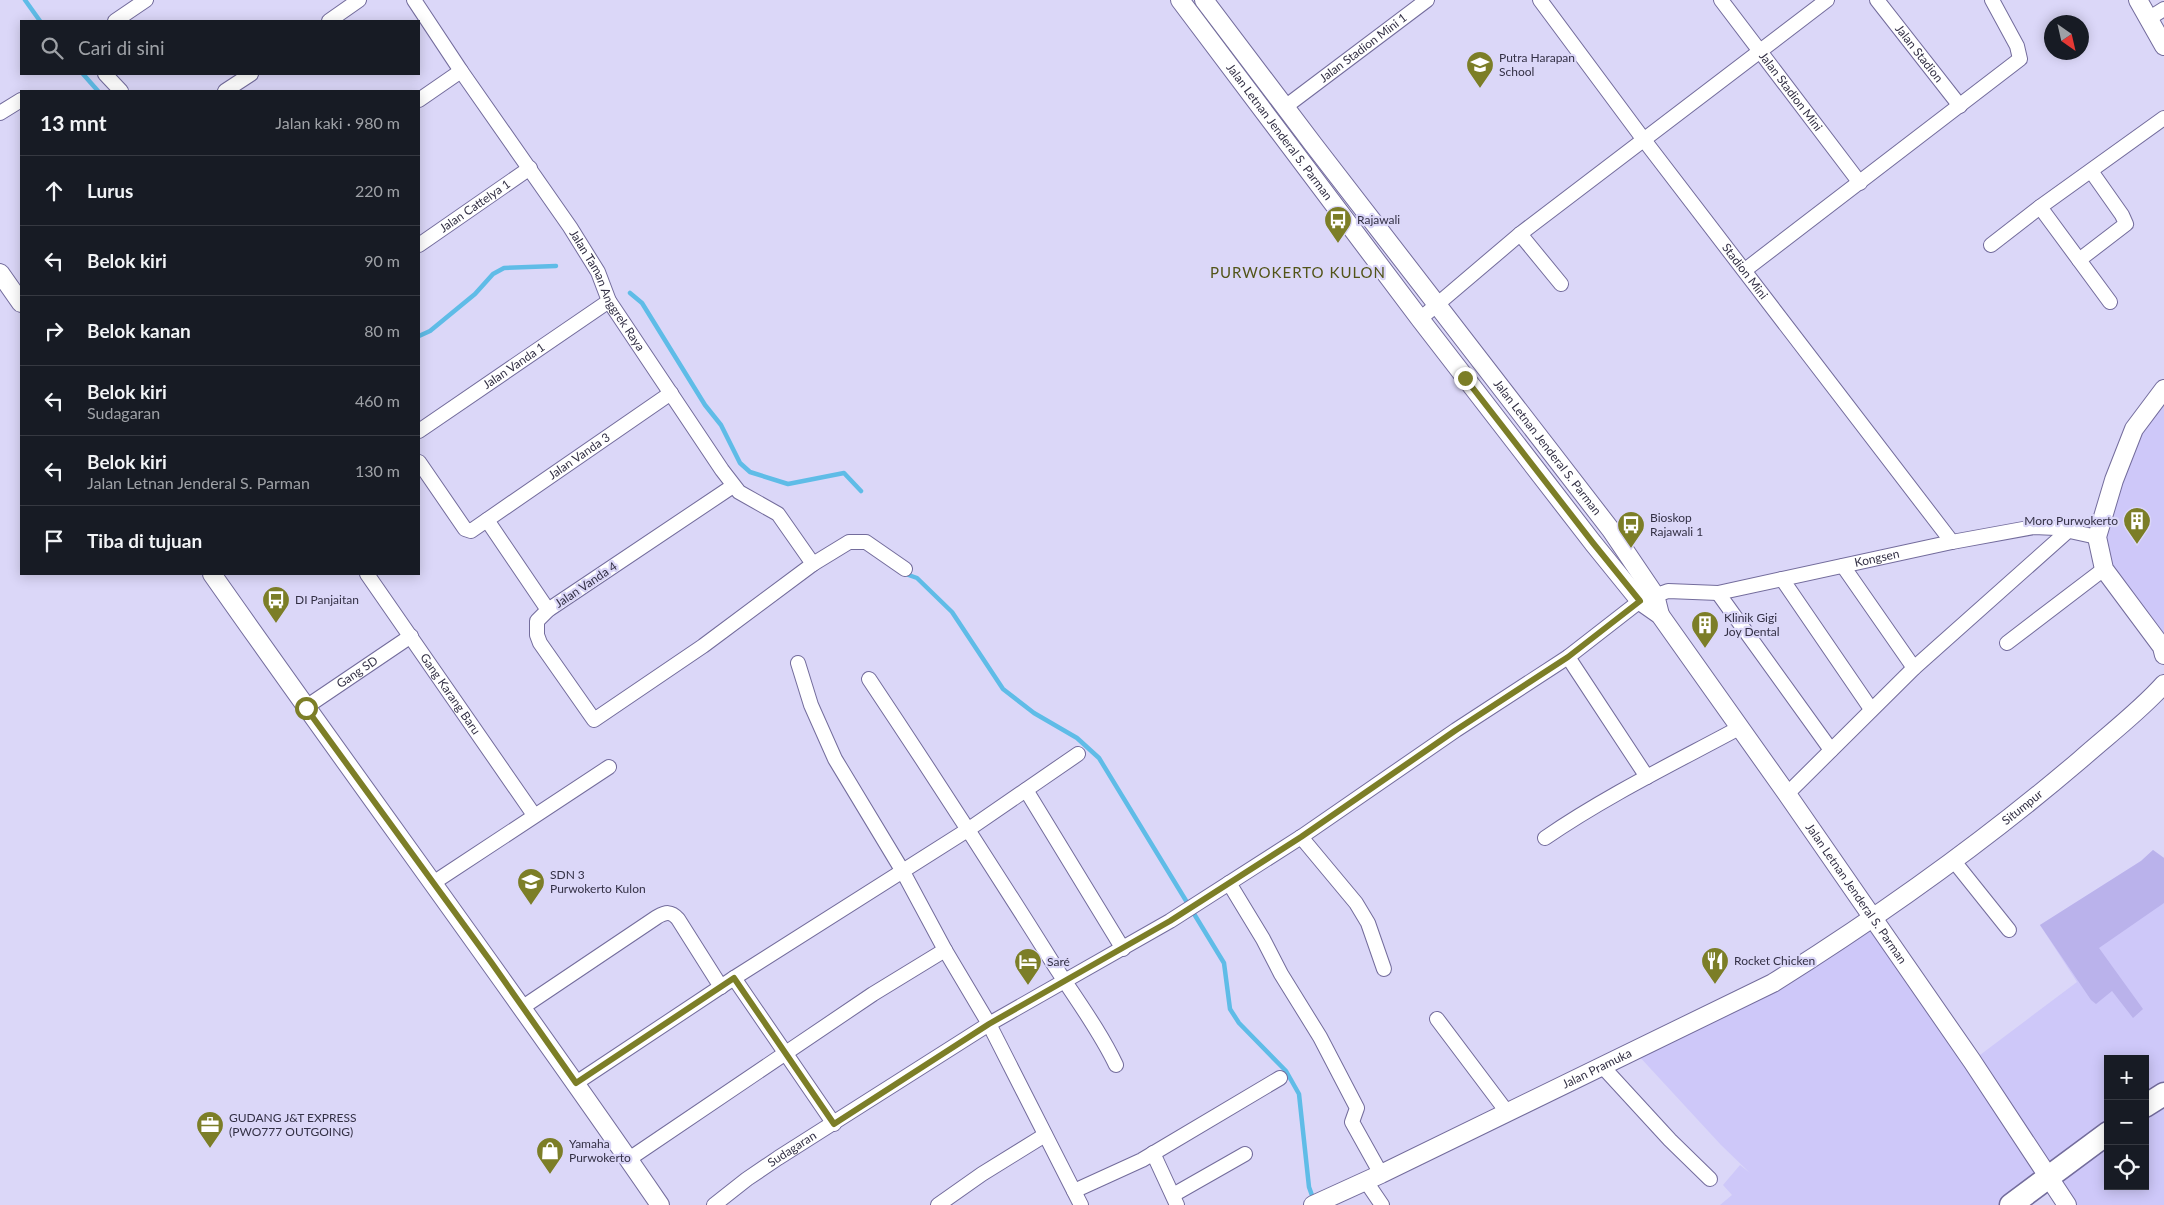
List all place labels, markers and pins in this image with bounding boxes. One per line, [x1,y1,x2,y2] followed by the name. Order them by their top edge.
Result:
[1465,50,1495,89] school or university icon: Putra Harapan School
[1499,50,1575,79] place label: Putra Harapan School
[1323,205,1353,244] bus stop icon: Rajawali
[1357,212,1400,227] place label: Rajawali
[2122,506,2152,545] building icon: Moro Purwokerto
[1616,510,1646,549] bus stop icon: Bioskop Rajawali 1
[1650,510,1703,539] place label: Bioskop Rajawali 1
[2024,513,2118,528] place label: Moro Purwokerto
[261,585,291,624] bus stop icon: DI Panjaitan
[295,592,359,607] place label: DI Panjaitan
[1690,610,1720,649] building icon: Klinik Gigi Joy Dental
[1724,610,1780,639] place label: Klinik Gigi Joy Dental
[516,867,546,906] school or university icon: SDN 3 Purwokerto Kulon
[550,867,646,896] place label: SDN 3 Purwokerto Kulon
[1700,946,1730,985] restaurant icon: Rocket Chicken
[1013,947,1043,986] hotel icon: Saré
[1734,953,1815,968] place label: Rocket Chicken
[1047,954,1070,969] place label: Saré
[195,1110,225,1149] office icon: GUDANG J&T EXPRESS (PWO777 OUTGOING)
[229,1110,356,1139] place label: GUDANG J&T EXPRESS (PWO777 OUTGOING)
[535,1136,565,1175] shop icon: Yamaha Purwokerto
[569,1136,631,1165] place label: Yamaha Purwokerto

